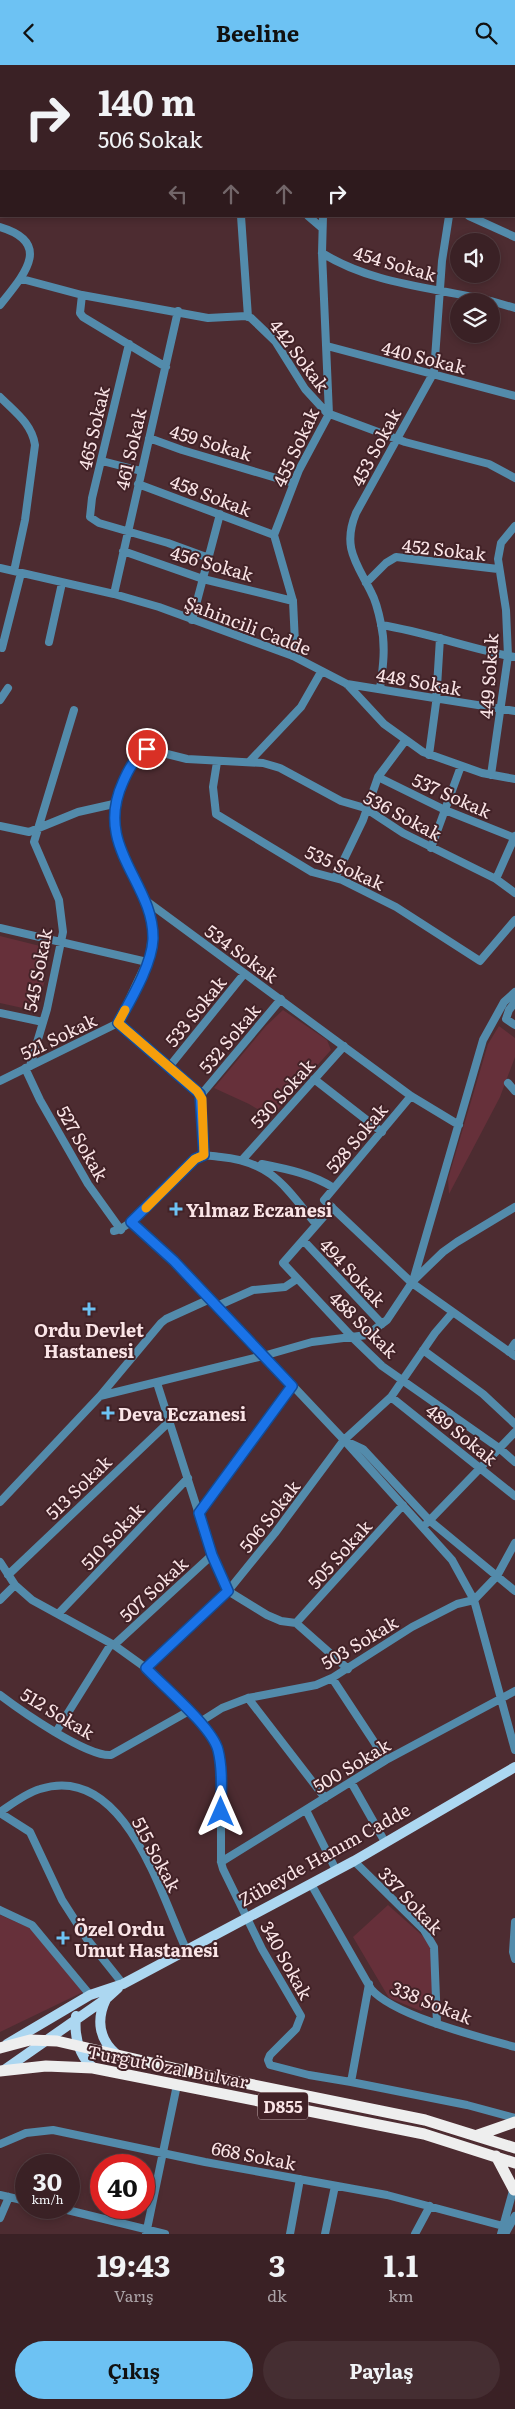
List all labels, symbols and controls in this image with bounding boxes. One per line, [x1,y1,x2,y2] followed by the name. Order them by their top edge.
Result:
[216,16,299,49] text: Beeline
[15,19,43,47] icon: back
[472,19,500,47] icon: search
[98,75,196,127] text: 140 m
[15,85,80,150] icon: right
[98,122,202,155] text: 506 Sokak
[164,180,192,208] icon: left
[217,180,245,208] icon: ahead
[270,180,298,208] icon: ahead
[323,180,351,208] icon: right
[450,233,500,343] map controls
[450,233,500,283] button: sound
[350,238,441,288] street label: 454 Sokak
[450,293,500,343] button: layers
[264,313,337,398] street label: 442 Sokak
[379,333,470,381] street label: 440 Sokak
[70,383,116,472] street label: 465 Sokak
[265,402,326,491] street label: 455 Sokak
[343,402,407,491] street label: 453 Sokak
[107,404,153,493] street label: 461 Sokak
[167,417,256,468] street label: 459 Sokak
[166,467,257,523] street label: 458 Sokak
[401,531,488,567] street label: 452 Sokak
[167,538,258,588] street label: 456 Sokak
[181,588,315,662] street label: Şahincili Cadde
[472,631,505,720] street label: 449 Sokak
[374,660,465,702] street label: 448 Sokak
[126,728,168,770] pin
[133,735,161,763] icon: arrive
[408,766,497,825] street label: 537 Sokak
[359,783,448,847] street label: 536 Sokak
[301,838,390,897] street label: 535 Sokak
[200,917,285,990] street label: 534 Sokak
[16,925,59,1014] street label: 545 Sokak
[158,969,233,1052] street label: 533 Sokak
[192,996,267,1079] street label: 532 Sokak
[15,1006,102,1066] street label: 521 Sokak
[243,1051,321,1134] street label: 530 Sokak
[319,1096,394,1179] street label: 528 Sokak
[50,1100,116,1187] street label: 527 Sokak
[186,1196,333,1223] place label: Yılmaz Eczanesi
[170,1203,182,1215] marker: Yılmaz Eczanesi
[314,1232,393,1313] street label: 494 Sokak
[324,1284,405,1364] street label: 488 Sokak
[82,1302,96,1316] marker: Ordu Devlet Hastanesi
[34,1316,144,1364] place label: Ordu Devlet Hastanesi
[420,1397,505,1472] street label: 489 Sokak
[118,1400,247,1427] place label: Deva Eczanesi
[102,1407,114,1419] marker: Deva Eczanesi
[39,1448,118,1525] street label: 513 Sokak
[232,1473,307,1558] street label: 506 Sokak
[74,1496,151,1576] street label: 510 Sokak
[301,1513,378,1595] street label: 505 Sokak
[113,1549,194,1628] street label: 507 Sokak
[315,1608,403,1676] street label: 503 Sokak
[16,1680,101,1746] street label: 512 Sokak
[307,1731,396,1799] street label: 500 Sokak
[194,1785,246,1837] position arrow
[233,1795,415,1913] street label: Zübeyde Hanım Cadde
[126,1812,189,1897] street label: 515 Sokak
[373,1860,450,1941] street label: 337 Sokak
[74,1915,219,1963] place label: Özel Ordu Umut Hastanesi
[254,1916,320,2005] street label: 340 Sokak
[56,1931,70,1945] marker: Özel Ordu Umut Hastanesi
[387,1974,477,2031] street label: 338 Sokak
[85,2037,251,2095] street label: Turgut Özal Bulvar
[258,2093,308,2119] road number: D855
[209,2134,300,2177] street label: 668 Sokak
[90,2154,155,2219] speed limit sign: 40
[33,2162,62,2199] text: 30
[32,2190,63,2208] text: km/h
[97,2242,171,2286] text: 19:43
[269,2242,285,2286] text: 3
[384,2242,418,2286] text: 1.1
[114,2283,153,2307] text: Varış
[267,2283,287,2307] text: dk
[388,2283,413,2307] text: km
[15,2341,253,2399] button: Çıkış
[263,2341,500,2399] button: Paylaş

